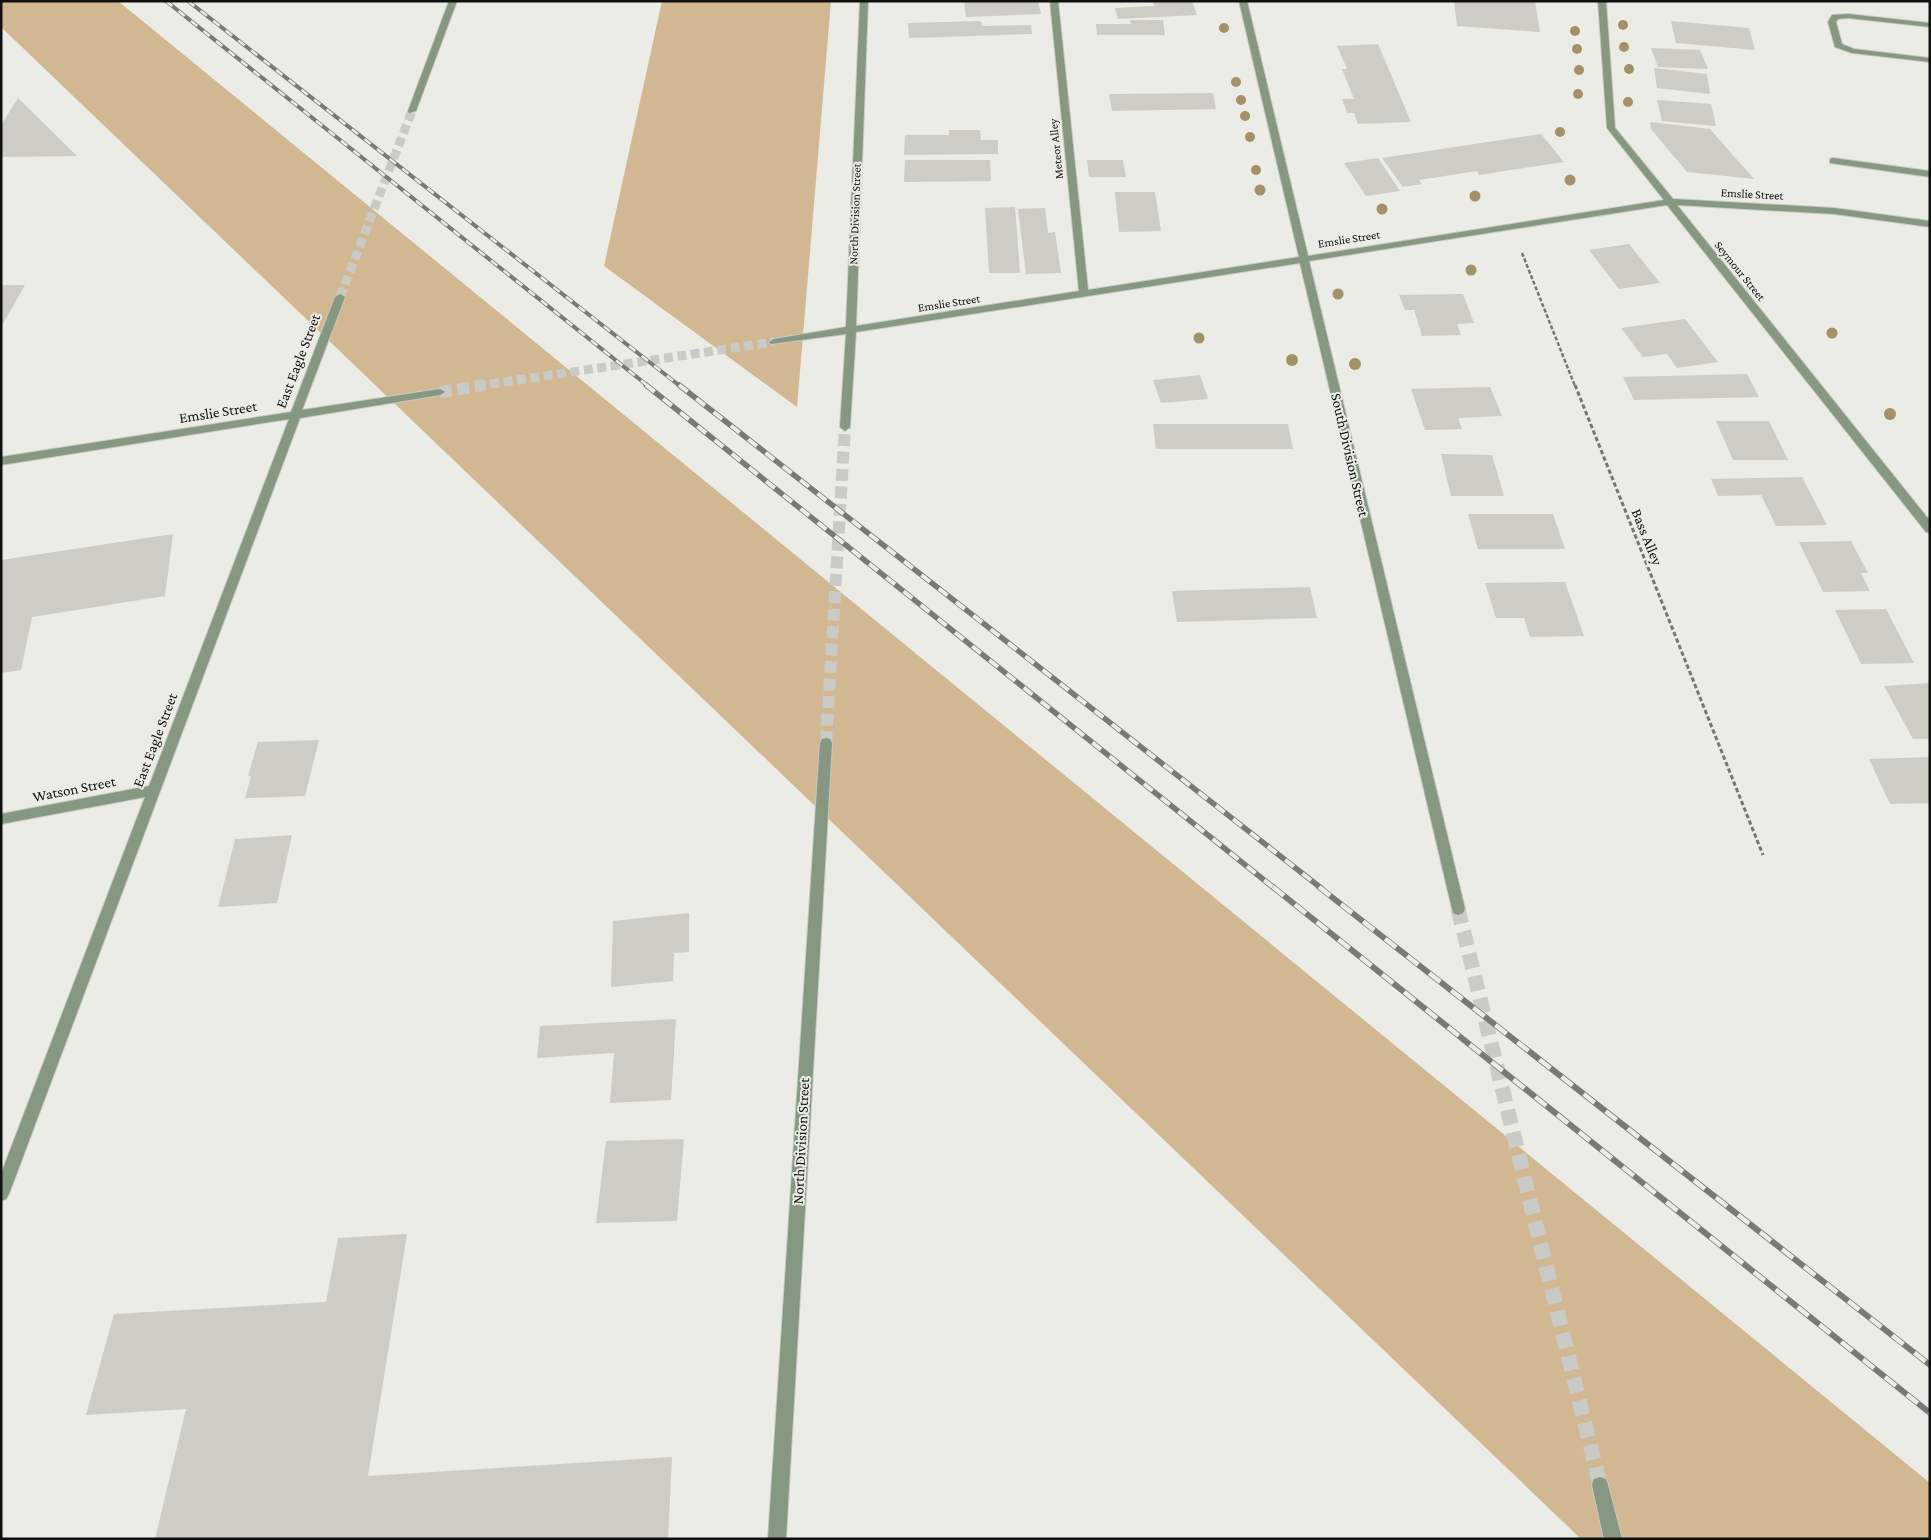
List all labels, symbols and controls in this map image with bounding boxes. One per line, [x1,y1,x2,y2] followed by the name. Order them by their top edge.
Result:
[1046,118,1066,180] street label: Meteor Alley
[846,162,864,265] street label: North Division Street
[1720,185,1785,203] street label: Emslie Street
[1317,227,1382,251] street label: Emslie Street
[1712,238,1769,305] street label: Seymour Street
[917,291,982,315] street label: Emslie Street
[273,311,325,411] street label: East Eagle Street
[1328,392,1372,519] street label: South Division Street
[178,398,259,426] street label: Emslie Street
[1627,506,1666,568] street label: Bass Alley
[130,690,182,790] street label: East Eagle Street
[31,773,118,805] street label: Watson Street
[790,1076,812,1205] street label: North Division Street

